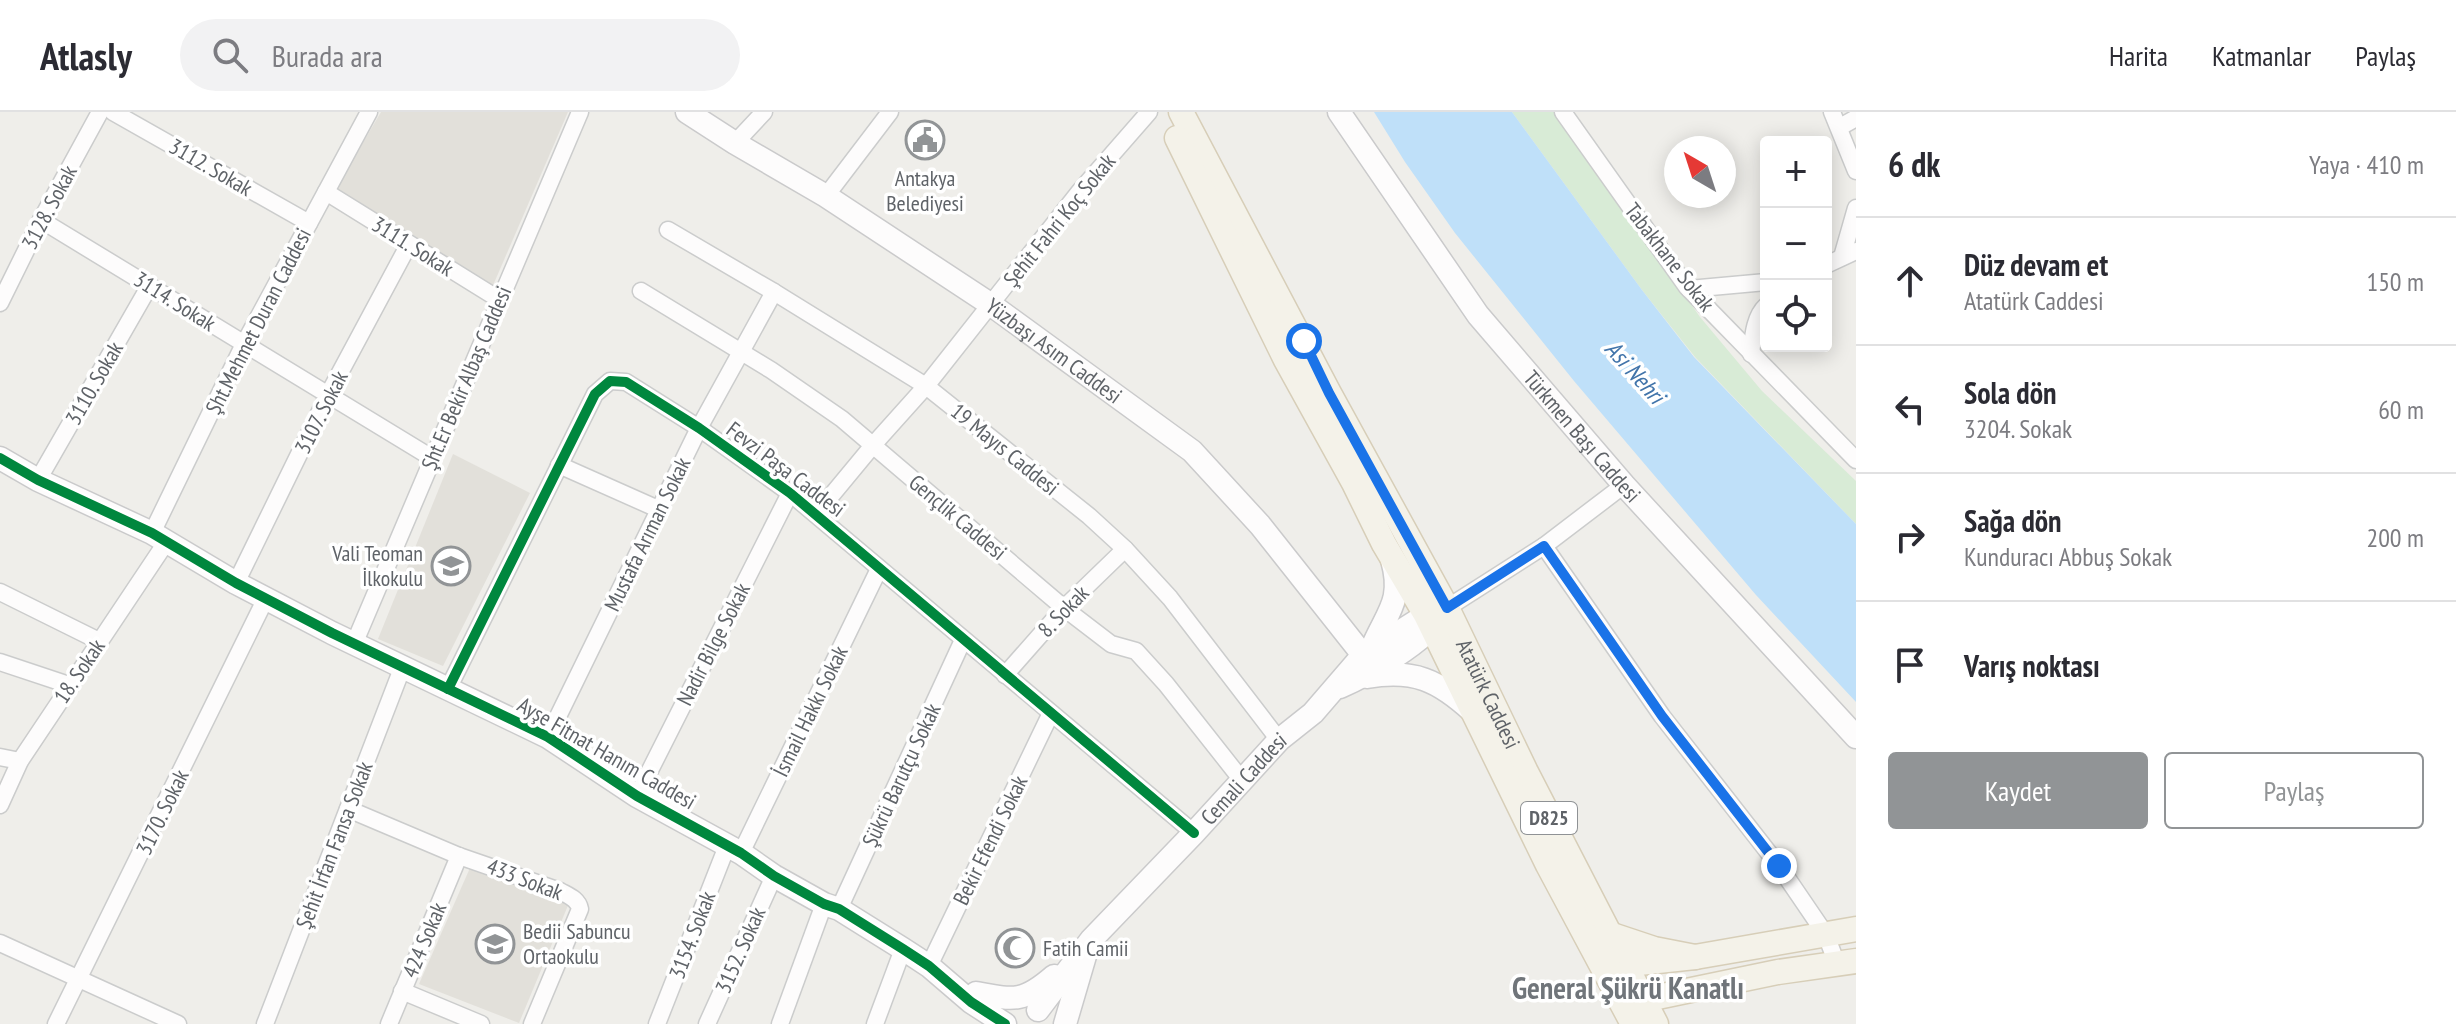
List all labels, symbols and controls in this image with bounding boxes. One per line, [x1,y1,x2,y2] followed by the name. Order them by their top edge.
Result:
[180,19,740,91] search box
[40,31,132,80] text: Atlasly
[208,33,252,77] icon: search
[272,36,383,75] text: Burada ara
[2109,37,2168,74] text: Harita
[2212,37,2311,74] text: Katmanlar
[2355,37,2416,74] text: Paylaş
[904,119,946,161] public building icon: Antakya Belediyesi
[164,132,258,202] street label: 3112. Sokak
[1664,136,1736,208] north arrow
[1760,136,1832,352] map controls
[1760,136,1832,208] button: +
[1888,142,1940,186] text: 6 dk
[997,147,1121,292] street label: Şehit Fahri Koç Sokak
[2309,148,2424,181] text: Yaya · 410 m
[15,160,83,254] street label: 3128. Sokak
[886,164,964,217] place label: Antakya Belediyesi
[1619,197,1721,317] street label: Tabakhane Sokak
[1760,208,1832,280] button: −
[367,210,460,282] street label: 3111. Sokak
[199,223,317,419] street label: Şht.Mehmet Duran Caddesi
[1964,245,2108,284] text: Düz devam et
[1888,259,1932,303] icon: ahead
[129,265,222,337] street label: 3114. Sokak
[2366,265,2424,298] text: 150 m
[1760,280,1832,352] button: locate
[415,282,517,474] street label: Şht.Er Bekir Albaş Caddesi
[1964,284,2104,317] text: Atatürk Caddesi
[980,292,1128,409] street label: Yüzbaşı Asım Caddesi
[1286,323,1322,359] route start
[1598,334,1673,412] water label: Asi Nehri
[59,336,129,430] street label: 3110. Sokak
[1518,364,1647,508] street label: Türkmen Başı Caddesi
[288,365,354,458] street label: 3107. Sokak
[1964,373,2057,412] text: Sola dön
[1888,387,1932,431] icon: left
[2378,393,2424,426] text: 60 m
[945,397,1065,501] street label: 19 Mayıs Caddesi
[1964,412,2072,445] text: 3204. Sokak
[721,415,851,523] street label: Fevzi Paşa Caddesi
[598,452,697,616] street label: Mustafa Arıman Sokak
[903,468,1013,566] street label: Gençlik Caddesi
[1964,501,2062,540] text: Sağa dön
[1888,515,1932,559] icon: right
[2366,521,2424,554] text: 200 m
[331,539,423,592] place label: Vali Teoman İlkokulu
[1964,540,2172,573] text: Kunduracı Abbuş Sokak
[430,545,472,587] school or university icon: Vali Teoman İlkokulu
[670,578,756,710] street label: Nadir Bilge Sokak
[1031,579,1095,643] street label: 8. Sokak
[47,633,111,709] street label: 18. Sokak
[1450,634,1527,753] street label: Atatürk Caddesi
[766,641,854,781] street label: İsmail Hakkı Sokak
[1888,643,1932,687] icon: arrive
[1964,646,2100,685] text: Varış noktası
[513,691,701,815] street label: Ayşe Fitnat Hanım Caddesi
[856,698,947,851] street label: Şükrü Barutçu Sokak
[1194,726,1292,831] street label: Cemali Caddesi
[1888,752,2148,829] button: Kaydet
[2164,752,2424,829] button: Paylaş
[289,757,379,933] street label: Şehit İrfan Fansa Sokak
[129,764,195,859] street label: 3170. Sokak
[947,770,1034,909] street label: Bekir Efendi Sokak
[1521,802,1577,834] road number: D825
[1761,848,1797,884] route end
[483,852,567,906] street label: 433 Sokak
[663,887,722,983] street label: 3154. Sokak
[396,898,453,982] street label: 424 Sokak
[709,902,772,998] street label: 3152. Sokak
[523,917,631,970] place label: Bedii Sabuncu Ortaokulu
[474,923,516,965] school or university icon: Bedii Sabuncu Ortaokulu
[994,927,1036,969] mosque icon: Fatih Camii
[1043,934,1129,962] place label: Fatih Camii
[1512,968,1744,1007] district label: General Şükrü Kanatlı

